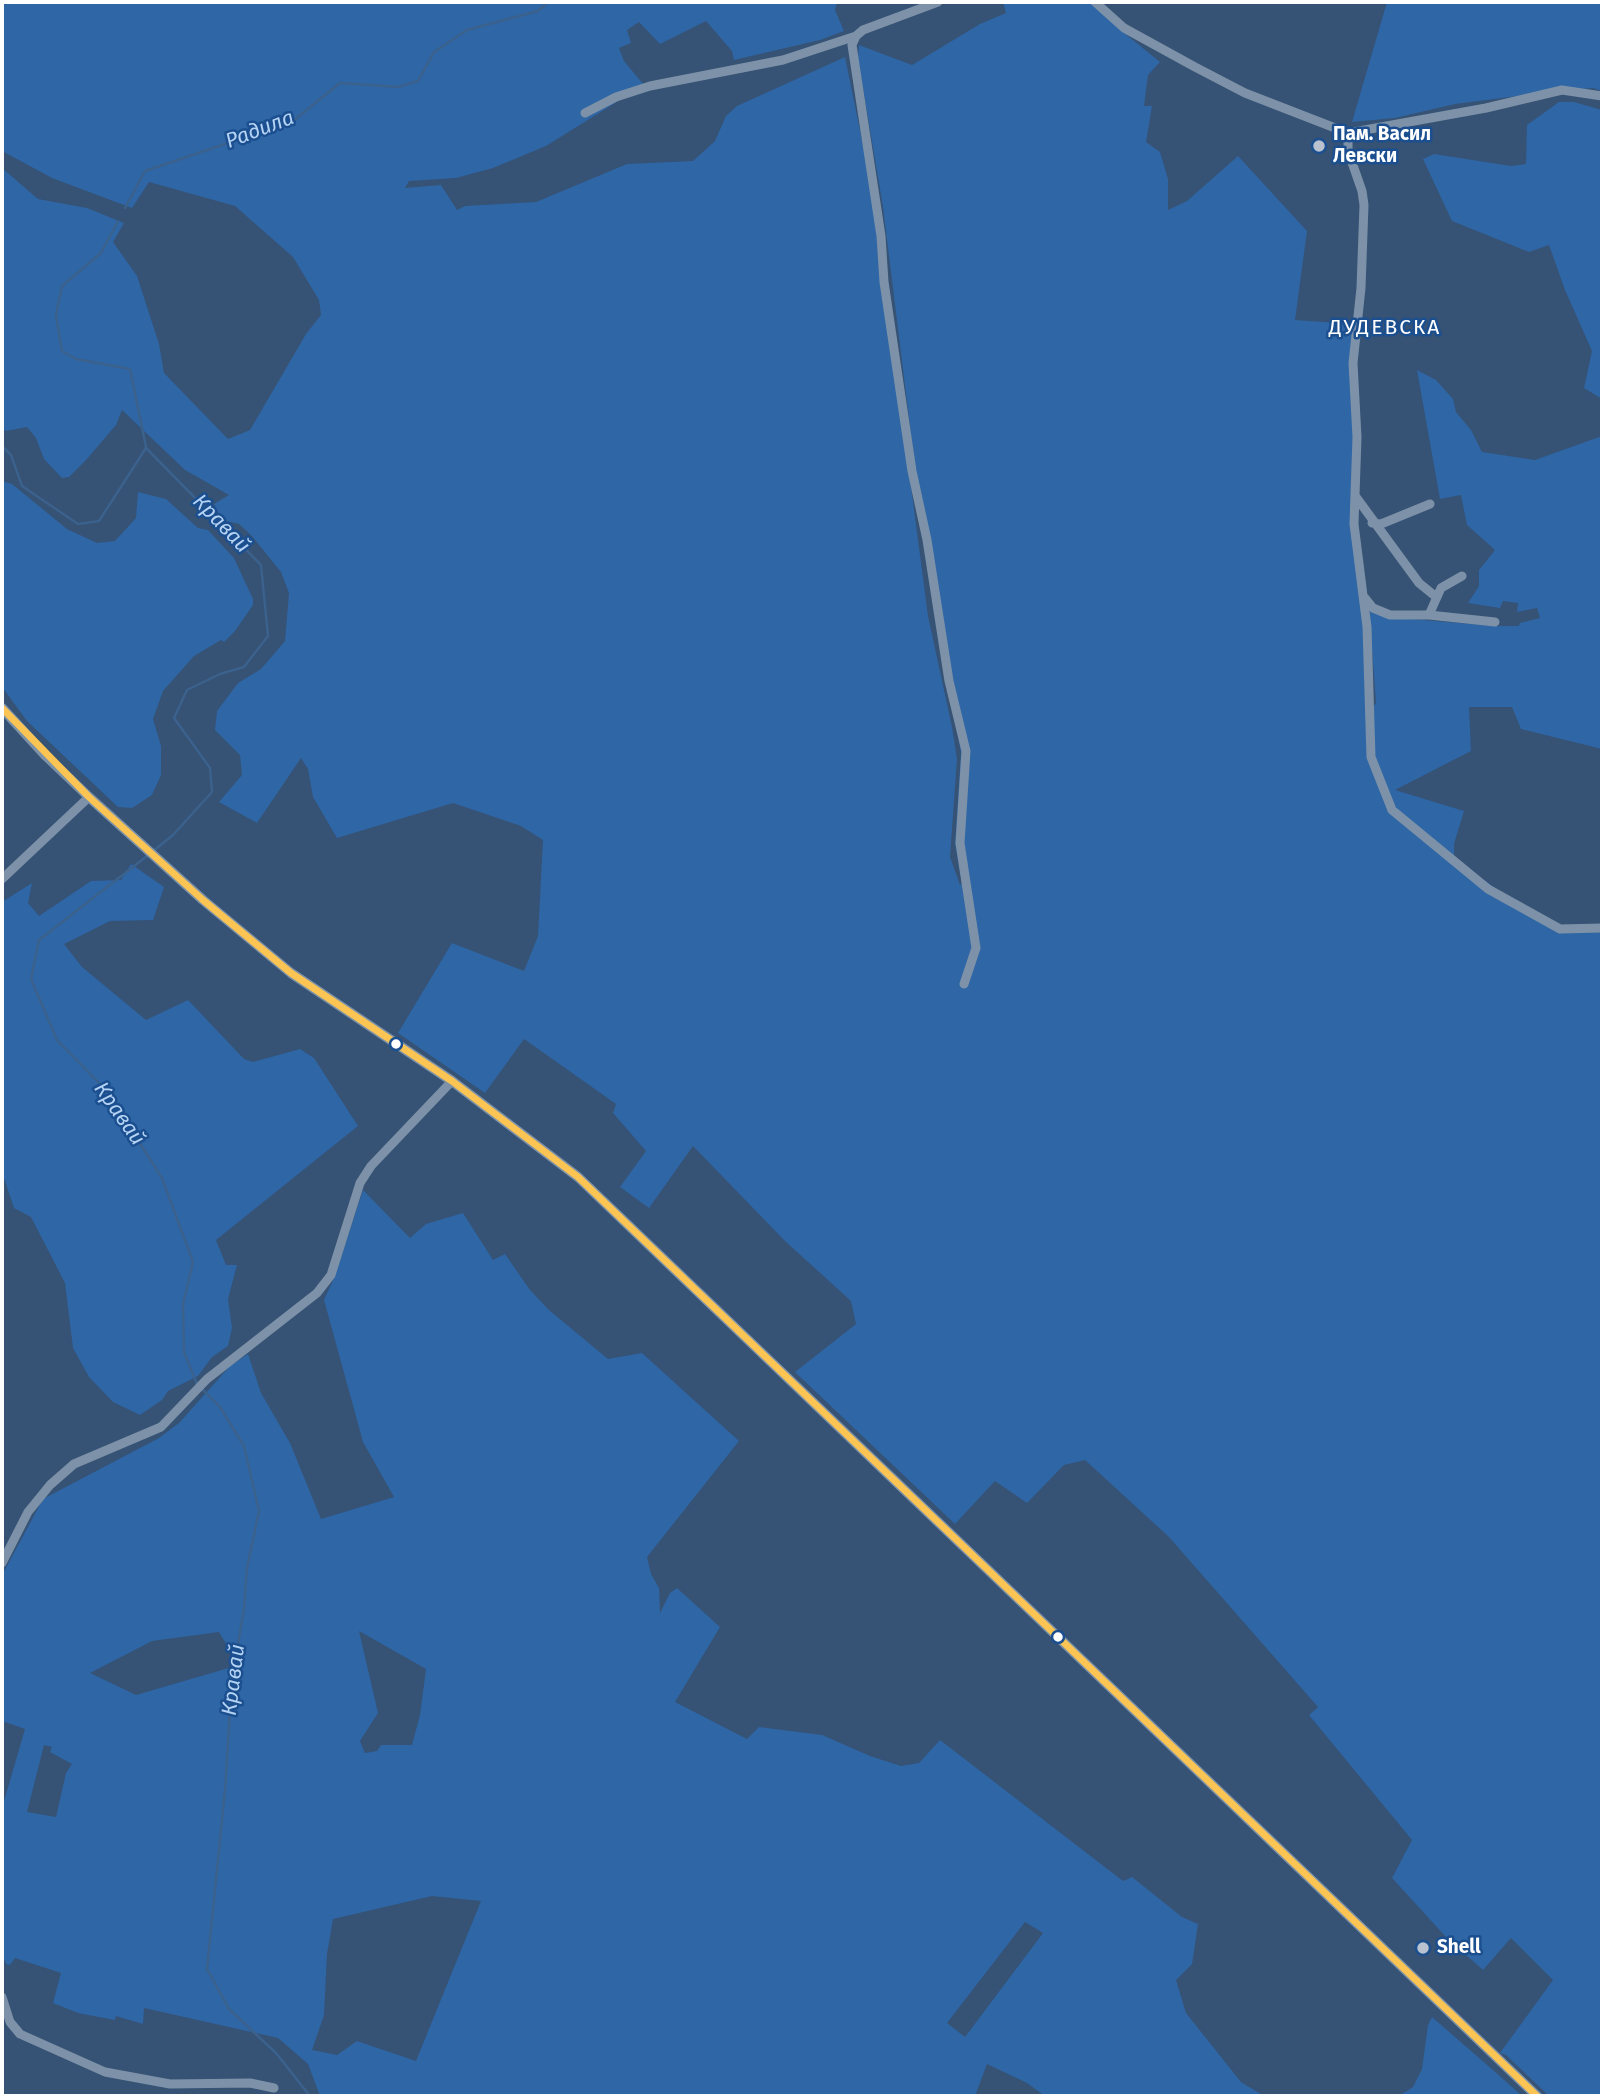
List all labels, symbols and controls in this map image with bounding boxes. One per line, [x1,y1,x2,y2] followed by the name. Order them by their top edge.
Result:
[222,105,298,155] water label: Радила
[1333,124,1431,168] place label: Пам. Васил Левски
[1311,138,1327,154] marker: Пам. Васил Левски
[1330,315,1440,341] district label: ДУДЕВСКА
[187,489,255,559] water label: Кравай
[389,1037,403,1051] unlabelled marker
[88,1077,150,1151] water label: Кравай
[1051,1630,1065,1644] unlabelled marker
[217,1643,251,1717] water label: Кравай
[1437,1937,1481,1959] place label: Shell
[1415,1940,1431,1956] marker: Shell

